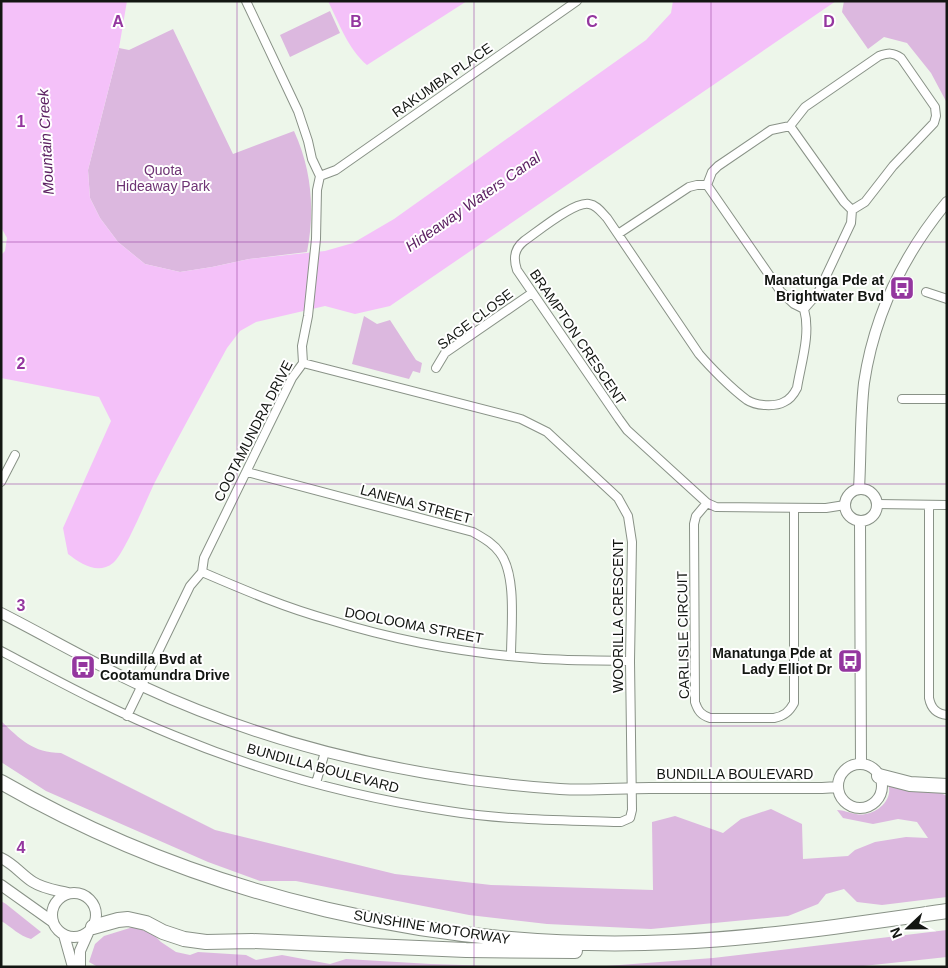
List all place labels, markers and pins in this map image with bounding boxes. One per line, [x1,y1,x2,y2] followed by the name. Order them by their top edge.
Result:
[764,272,884,304] place label: Manatunga Pde at Brightwater Bvd
[889,275,915,301] bus stop icon: Manatunga Pde at Brightwater Bvd
[712,645,833,677] place label: Manatunga Pde at Lady Elliot Dr
[837,648,863,674] bus stop icon: Manatunga Pde at Lady Elliot Dr
[100,651,230,683] place label: Bundilla Bvd at Cootamundra Drive
[70,654,96,680] bus stop icon: Bundilla Bvd at Cootamundra Drive

